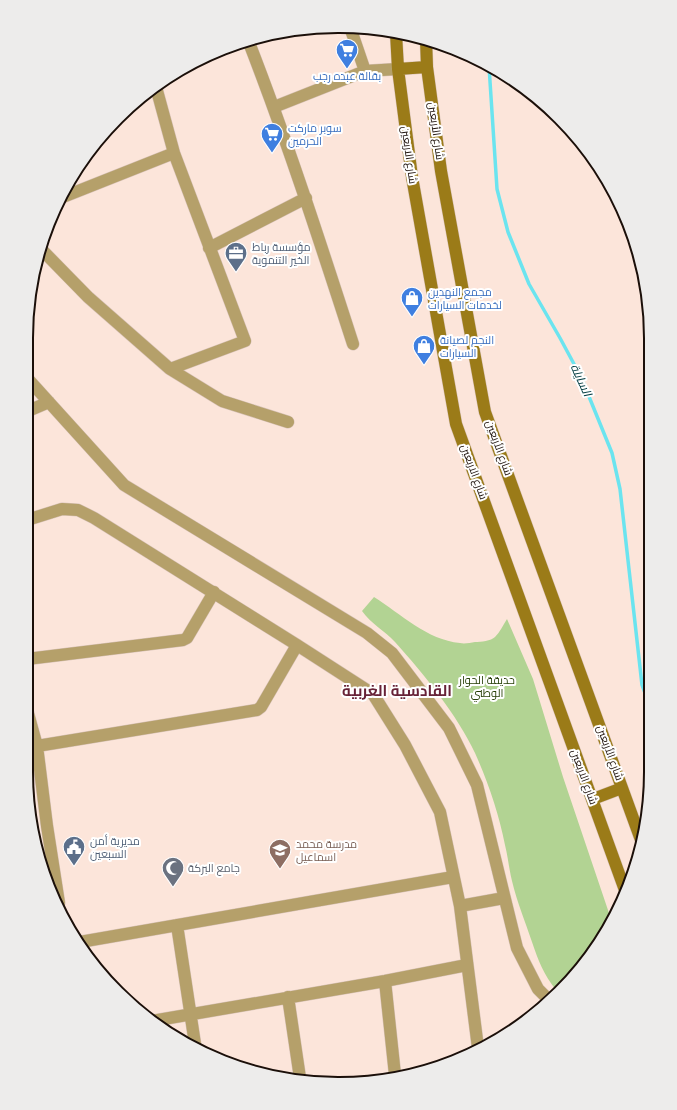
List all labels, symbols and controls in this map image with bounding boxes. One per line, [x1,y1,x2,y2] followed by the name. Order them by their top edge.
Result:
[334,37,360,70] supermarket icon: بقالة عبده رجب
[313,70,381,83] place label: بقالة عبده رجب
[425,101,446,161] street label: شارع الأربعين
[259,121,285,154] supermarket icon: سوبر ماركت الحرمين
[288,122,342,148] place label: سوبر ماركت الحرمين
[398,125,419,185] street label: شارع الاربعين
[223,240,249,273] office icon: مؤسسة رباط الخير التنموية
[252,241,311,267] place label: مؤسسة رباط الخير التنموية
[399,285,425,318] shop icon: مجمع النهدين لخدمات السيارات
[428,286,502,312] place label: مجمع النهدين لخدمات السيارات
[411,333,437,366] shop icon: النجم لصيانة السيارات
[440,334,494,360] place label: النجم لصيانة السيارات
[567,362,595,400] water label: السايلة
[482,419,515,478] street label: شارع الأربعين
[457,443,490,502] street label: شارع الاربعين
[458,674,515,702] park label: حديقة الحوار الوطني
[342,682,452,700] district label: القادسية الغربية
[593,724,626,783] street label: شارع الأربعين
[567,748,600,807] street label: شارع الاربعين
[61,834,87,867] public building icon: مديرية أمن السبعين
[90,834,140,861] place label: مديرية أمن السبعين
[267,837,293,870] school or university icon: مدرسة محمد اسماعيل
[296,838,357,864] place label: مدرسة محمد اسماعيل
[160,855,186,888] mosque icon: جامع البركة
[188,862,240,876] place label: جامع البركة

